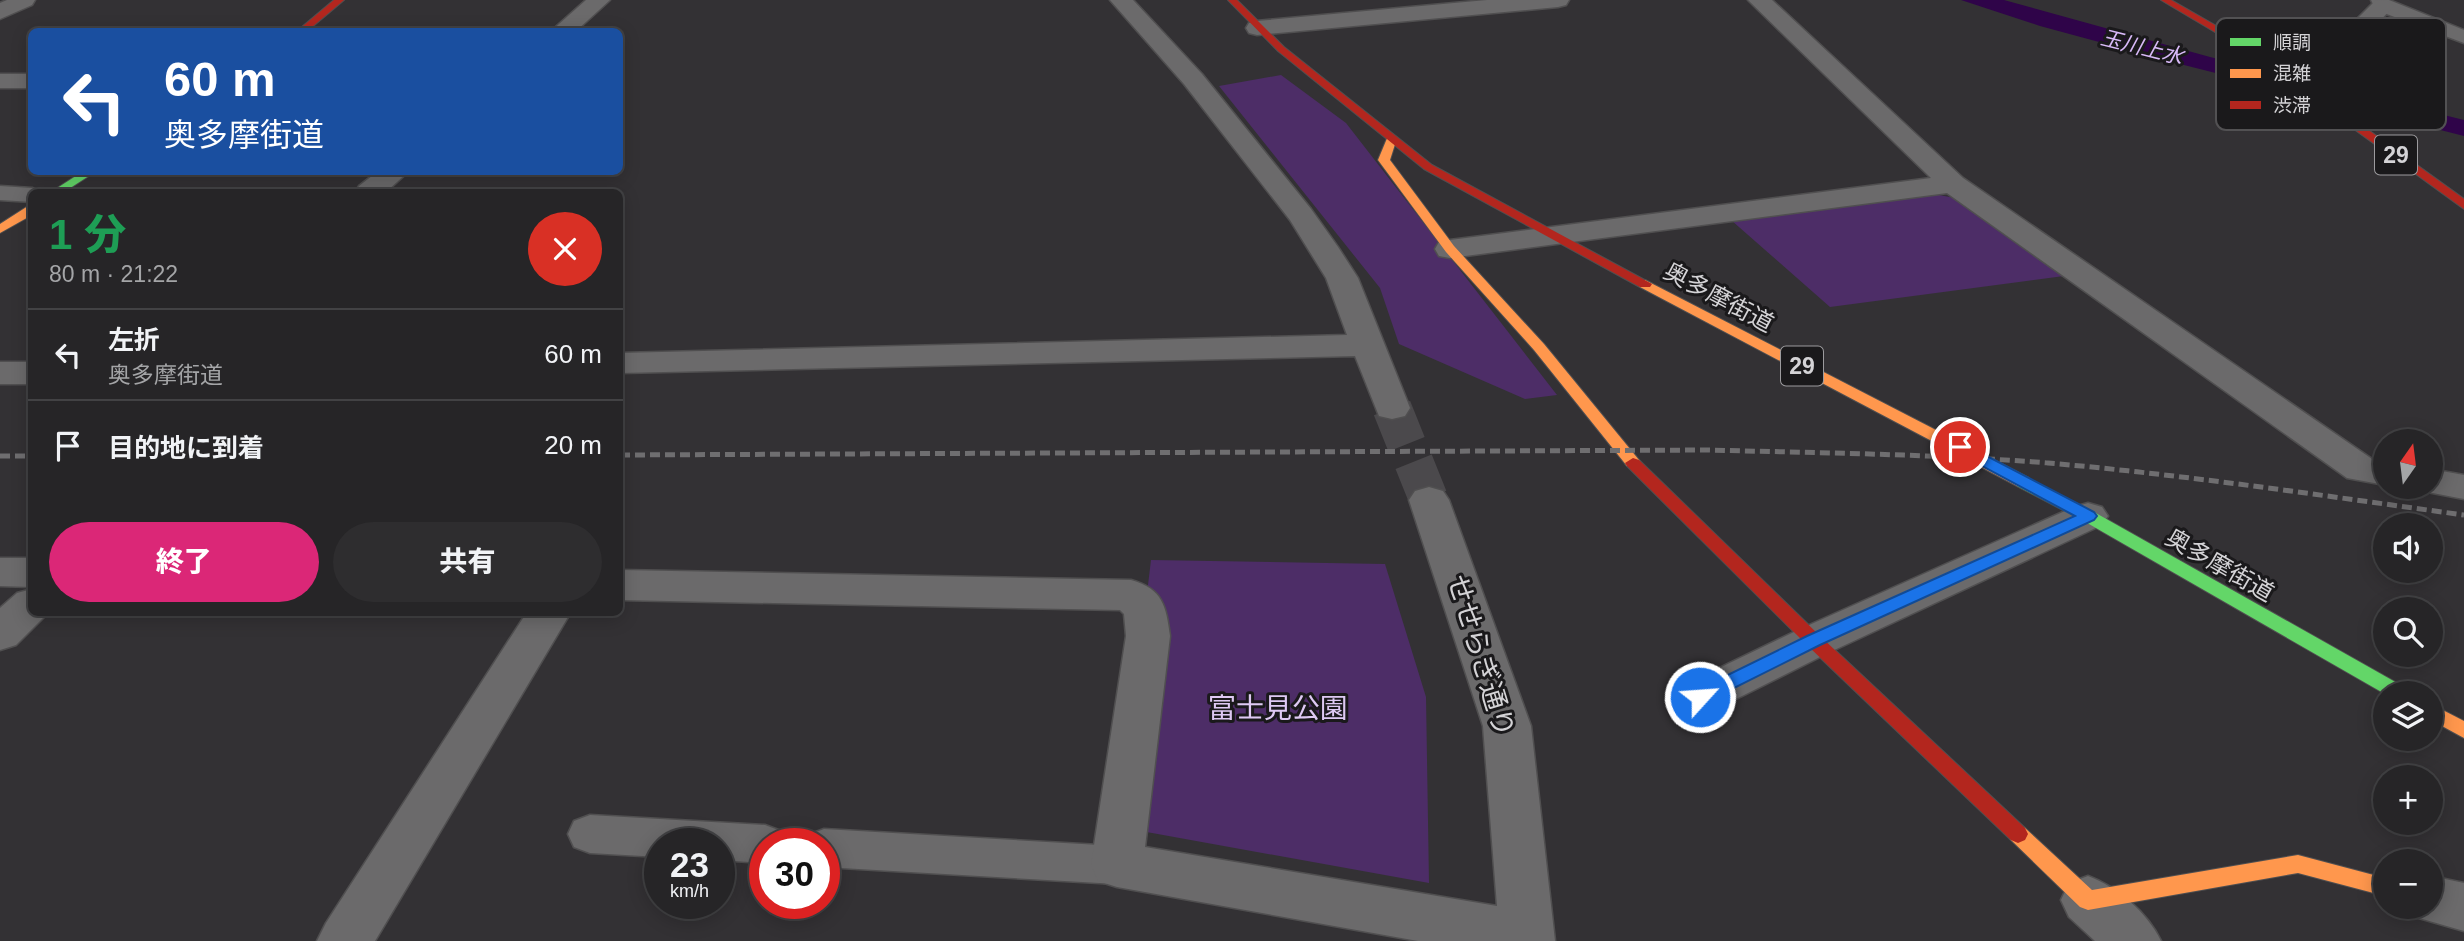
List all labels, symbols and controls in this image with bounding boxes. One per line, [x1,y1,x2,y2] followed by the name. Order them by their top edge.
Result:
[2216,18,2446,130] legend
[2098,26,2187,69] water label: 玉川上水
[2273,32,2311,53] text: 順調
[164,52,276,106] text: 60 m
[49,56,140,147] icon: left
[2273,63,2311,84] text: 混雑
[2273,95,2311,116] text: 渋滞
[164,117,324,153] text: 奥多摩街道
[2375,136,2417,174] road number: 29
[49,211,126,258] text: 1 分
[528,212,602,286] button: close
[1660,257,1778,337] street label: 奥多摩街道
[49,261,178,287] text: 80 m · 21:22
[108,325,160,355] text: 左折
[49,336,87,374] icon: left
[544,339,602,369] text: 60 m
[1781,346,1823,386] road number: 29
[108,362,223,388] text: 奥多摩街道
[1930,417,1990,477] pin
[49,427,87,465] icon: arrive
[1941,428,1979,466] icon: arrive
[2373,429,2443,499] north arrow
[2373,429,2443,919] map controls
[544,430,602,460] text: 20 m
[108,433,264,463] text: 目的地に到着
[2373,513,2443,583] button: sound
[49,522,319,602] button: 終了
[333,522,602,602] button: 共有
[2161,523,2279,607] street label: 奥多摩街道
[1442,571,1520,741] street label: せせらぎ通り
[2373,597,2443,667] button: search
[1663,660,1737,734] position arrow
[2373,681,2443,751] button: layers
[1208,693,1348,724] park label: 富士見公園
[2373,765,2443,835] button: +
[749,828,840,919] speed limit sign: 30
[670,845,709,884] text: 23
[2373,849,2443,919] button: −
[670,881,709,901] text: km/h

